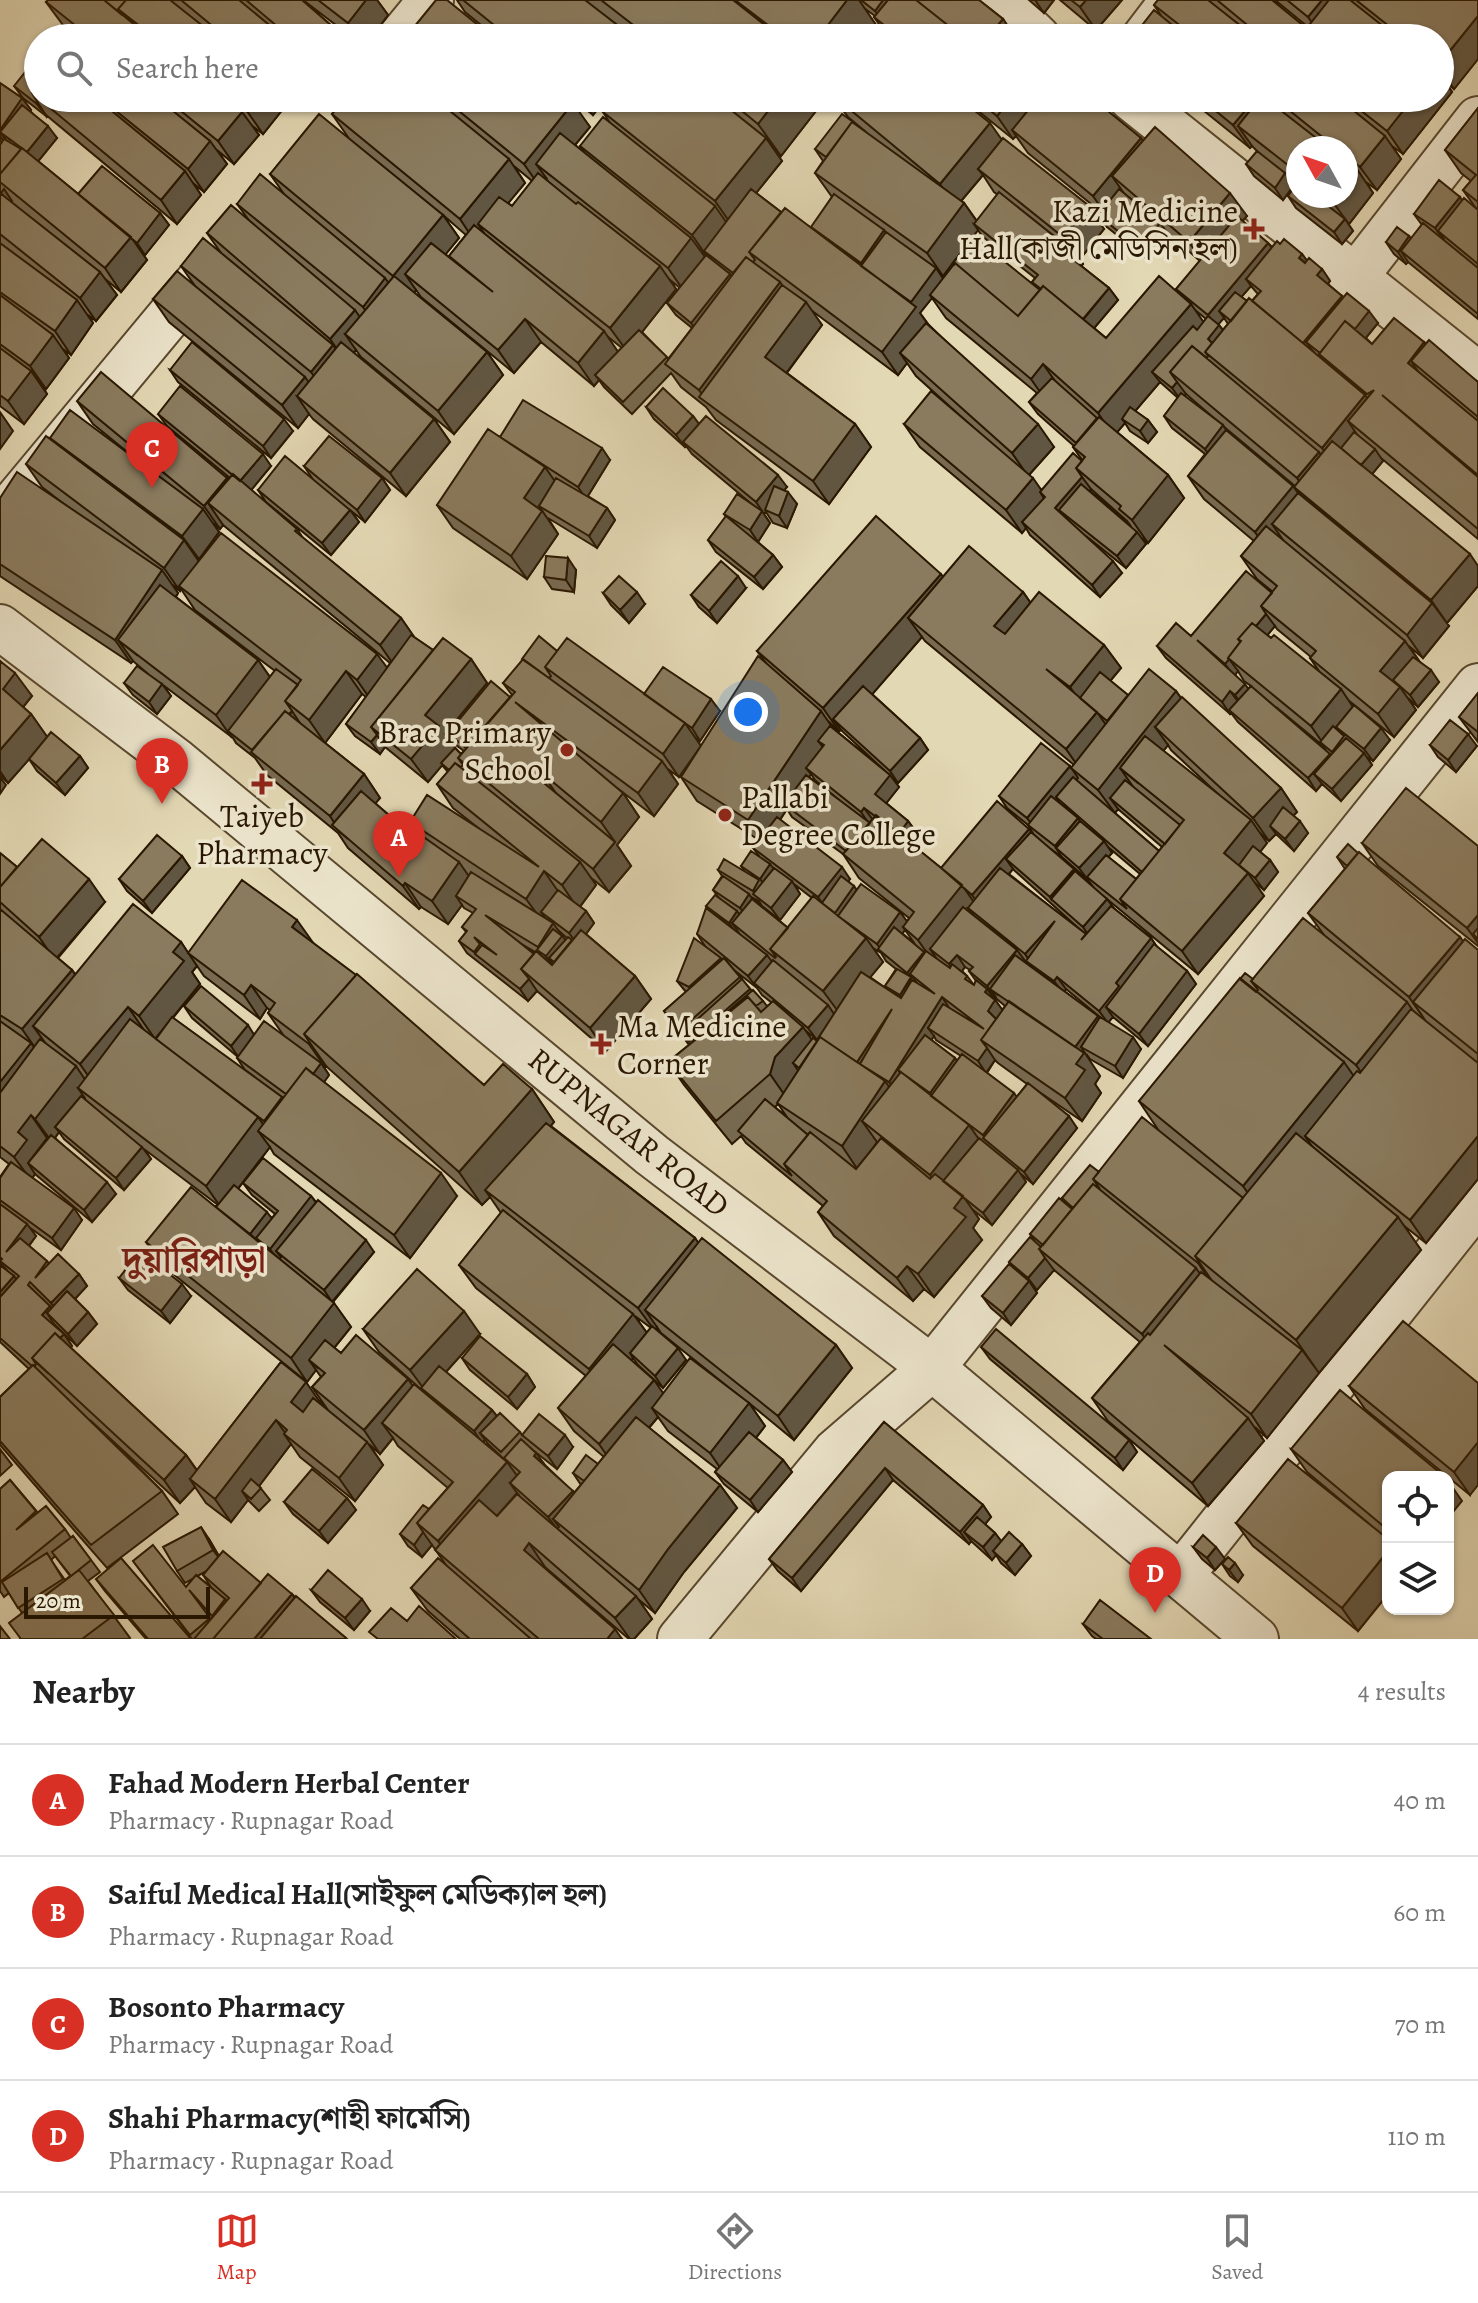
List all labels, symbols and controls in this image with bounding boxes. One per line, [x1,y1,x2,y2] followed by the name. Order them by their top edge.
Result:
[24,24,1454,112] search box
[52,46,96,90] icon: search
[116,48,259,88] text: Search here
[1286,136,1358,208] north arrow
[959,189,1238,270] place label: Kazi Medicine Hall(কাজী মেডিসিন হল)
[1245,220,1263,238] marker: Kazi Medicine Hall(কাজী মেডিসিন হল)
[126,422,178,488] pin: C
[728,692,768,732] your location
[378,710,552,791] place label: Brac Primary School
[136,738,188,804] pin: B
[558,741,576,759] marker: Brac Primary School
[253,775,271,793] marker: Taiyeb Pharmacy
[741,775,936,856] place label: Pallabi Degree College
[196,794,328,875] place label: Taiyeb Pharmacy
[716,806,734,824] marker: Pallabi Degree College
[373,811,425,877] pin: A
[617,1004,787,1085] place label: Ma Medicine Corner
[592,1035,610,1053] marker: Ma Medicine Corner
[519,1037,739,1227] street label: RUPNAGAR ROAD
[120,1235,266,1284] district label: দুয়ারিপাড়া
[1382,1471,1454,1615] map controls
[1382,1471,1454,1543] button: locate
[1382,1543,1454,1615] button: layers
[1129,1547,1181,1613] pin: D
[24,1583,210,1619] scale bar
[36,1586,81,1616] text: 20 m
[32,1668,135,1715] text: Nearby
[1358,1674,1446,1709] text: 4 results
[108,1763,470,1803] text: Fahad Modern Herbal Center
[50,1783,66,1818] text: A
[1394,1783,1446,1818] text: 40 m
[108,1803,393,1838] text: Pharmacy · Rupnagar Road
[108,1874,607,1914] text: Saiful Medical Hall(সাইফুল মেডিক্যাল হল)
[50,1895,66,1930] text: B
[1393,1895,1446,1930] text: 60 m
[108,1919,393,1954] text: Pharmacy · Rupnagar Road
[108,1987,344,2027] text: Bosonto Pharmacy
[50,2007,66,2042] text: C
[1394,2007,1446,2042] text: 70 m
[108,2027,393,2062] text: Pharmacy · Rupnagar Road
[108,2098,471,2138] text: Shahi Pharmacy(শাহী ফার্মেসি)
[49,2119,67,2154] text: D
[1388,2119,1446,2154] text: 110 m
[108,2143,393,2178] text: Pharmacy · Rupnagar Road
[215,2209,259,2287] tab: Map
[688,2209,782,2287] tab: Directions
[1211,2209,1263,2287] tab: Saved

